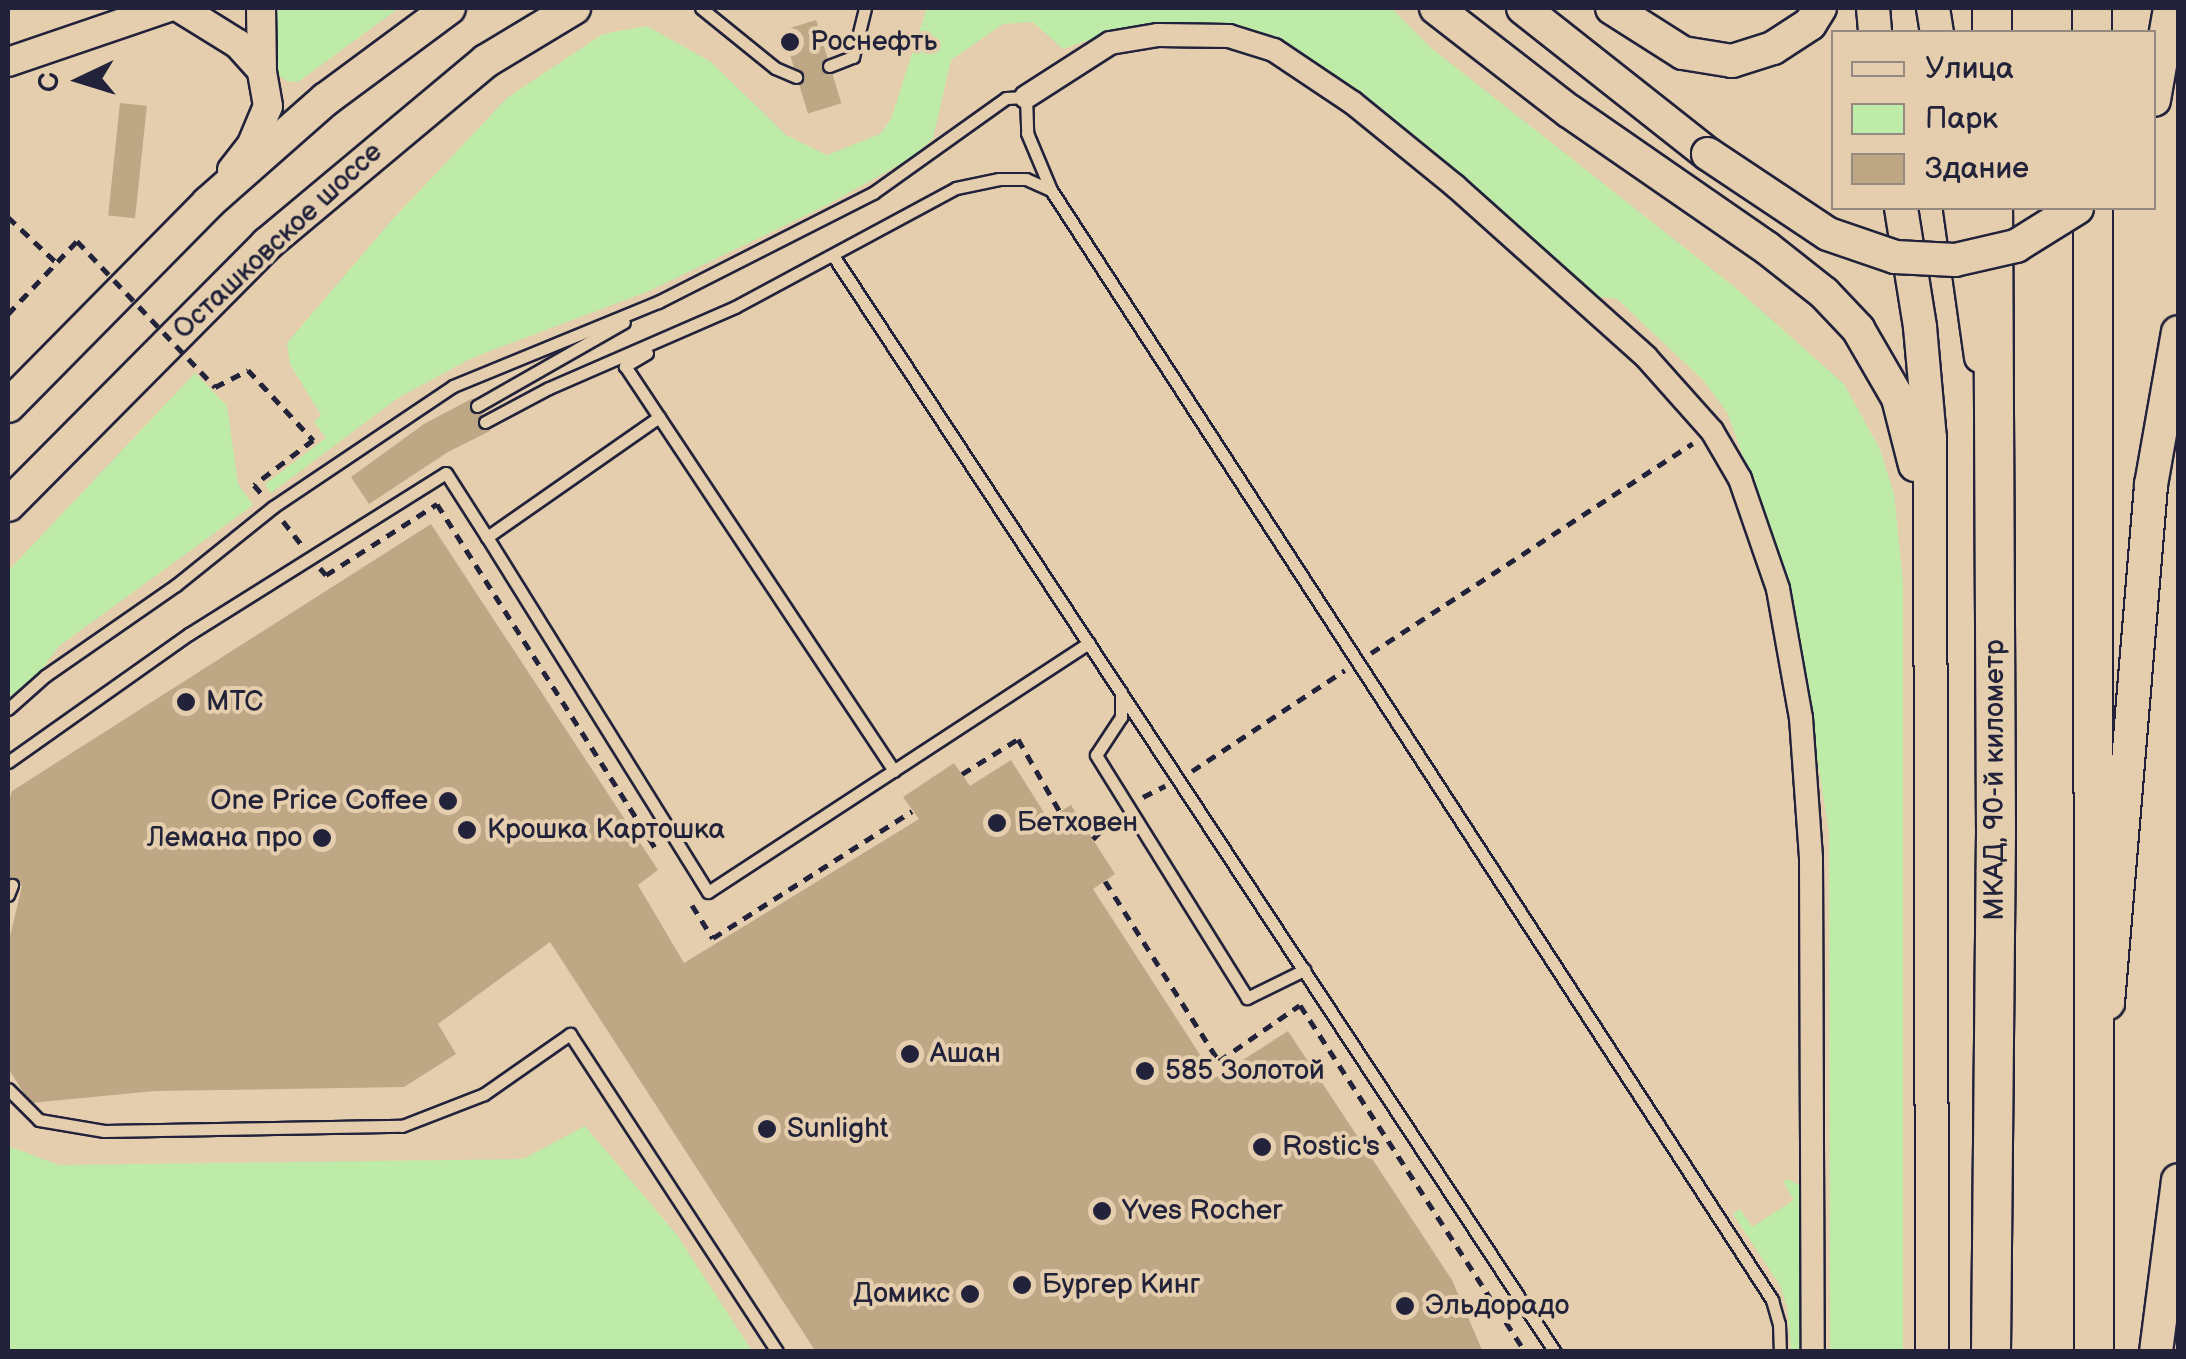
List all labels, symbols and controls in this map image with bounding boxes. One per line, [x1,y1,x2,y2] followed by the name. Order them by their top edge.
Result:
[810,25,937,59] place label: Роснефть
[30,30,130,130] north arrow
[1831,30,2156,210] legend
[779,31,801,53] marker: Роснефть
[1925,51,2014,87] text: Улица
[32,71,67,93] text: С
[1925,101,1998,137] text: Парк
[167,135,389,347] street label: Осташковское шоссе
[1925,151,2029,187] text: Здание
[1978,639,2012,921] street label: МКАД, 90-й километр
[206,685,263,719] place label: МТС
[175,691,197,713] marker: МТС
[210,784,428,818] place label: One Price Coffee
[437,790,459,812] marker: One Price Coffee
[1017,806,1138,840] place label: Бетховен
[986,812,1008,834] marker: Бетховен
[487,813,725,847] place label: Крошка Картошка
[456,819,478,841] marker: Крошка Картошка
[147,821,302,855] place label: Лемана про
[311,827,333,849] marker: Лемана про
[930,1037,1001,1071] place label: Ашан
[899,1043,921,1065] marker: Ашан
[1165,1054,1325,1088] place label: 585 Золотой
[1134,1060,1156,1082] marker: 585 Золотой
[787,1112,888,1146] place label: Sunlight
[756,1118,778,1140] marker: Sunlight
[1282,1130,1380,1164] place label: Rostic's
[1251,1136,1273,1158] marker: Rostic's
[1122,1194,1282,1228] place label: Yves Rocher
[1091,1200,1113,1222] marker: Yves Rocher
[1042,1268,1200,1302] place label: Бургер Кинг
[1011,1274,1033,1296] marker: Бургер Кинг
[853,1277,950,1311] place label: Домикс
[959,1283,981,1305] marker: Домикс
[1425,1289,1569,1323] place label: Эльдорадо
[1394,1295,1416,1317] marker: Эльдорадо

